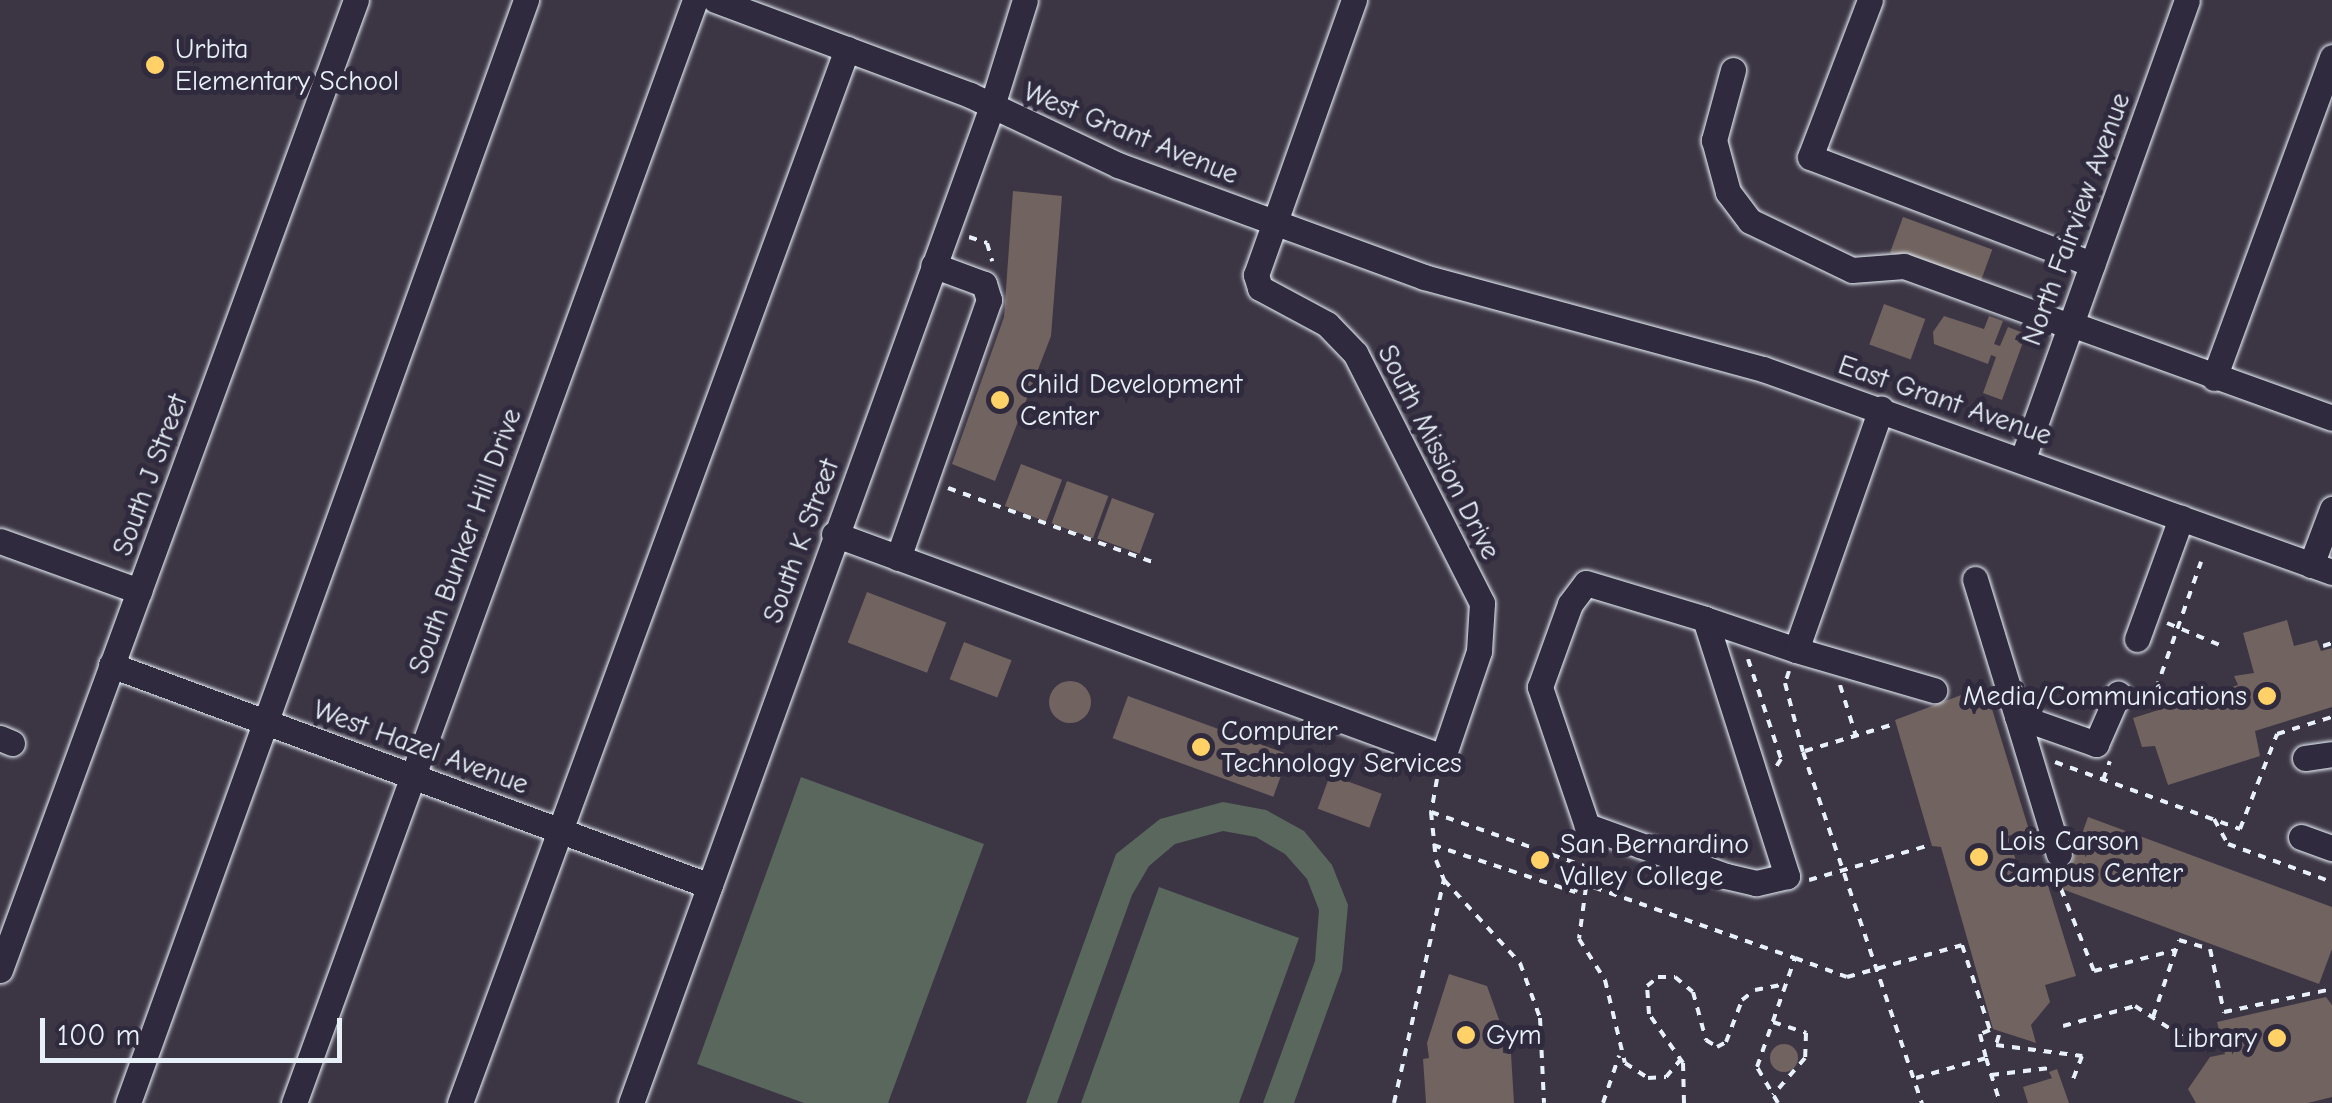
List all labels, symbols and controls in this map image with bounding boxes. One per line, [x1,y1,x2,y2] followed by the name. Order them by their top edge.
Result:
[175,32,399,98] place label: Urbita Elementary School
[144,54,166,76] marker: Urbita Elementary School
[1019,75,1243,191] street label: West Grant Avenue
[2015,88,2137,350] street label: North Fairview Avenue
[1370,339,1508,565] street label: South Mission Drive
[1834,348,2056,452] street label: East Grant Avenue
[1020,367,1242,433] place label: Child Development Center
[989,389,1011,411] marker: Child Development Center
[105,390,195,560] street label: South J Street
[401,404,529,678] street label: South Bunker Hill Drive
[756,454,846,628] street label: South K Street
[1963,679,2247,713] place label: Media/Communications
[2256,685,2278,707] marker: Media/Communications
[309,692,533,802] street label: West Hazel Avenue
[1221,714,1462,780] place label: Computer Technology Services
[1190,736,1212,758] marker: Computer Technology Services
[1999,824,2183,890] place label: Lois Carson Campus Center
[1560,827,1749,893] place label: San Bernardino Valley College
[1968,846,1990,868] marker: Lois Carson Campus Center
[1529,849,1551,871] marker: San Bernardino Valley College
[45,998,348,1060] scale bar
[57,1018,140,1053] text: 100 m
[1486,1018,1542,1052] place label: Gym
[2173,1021,2257,1055] place label: Library
[1455,1024,1477,1046] marker: Gym
[2266,1027,2288,1049] marker: Library

